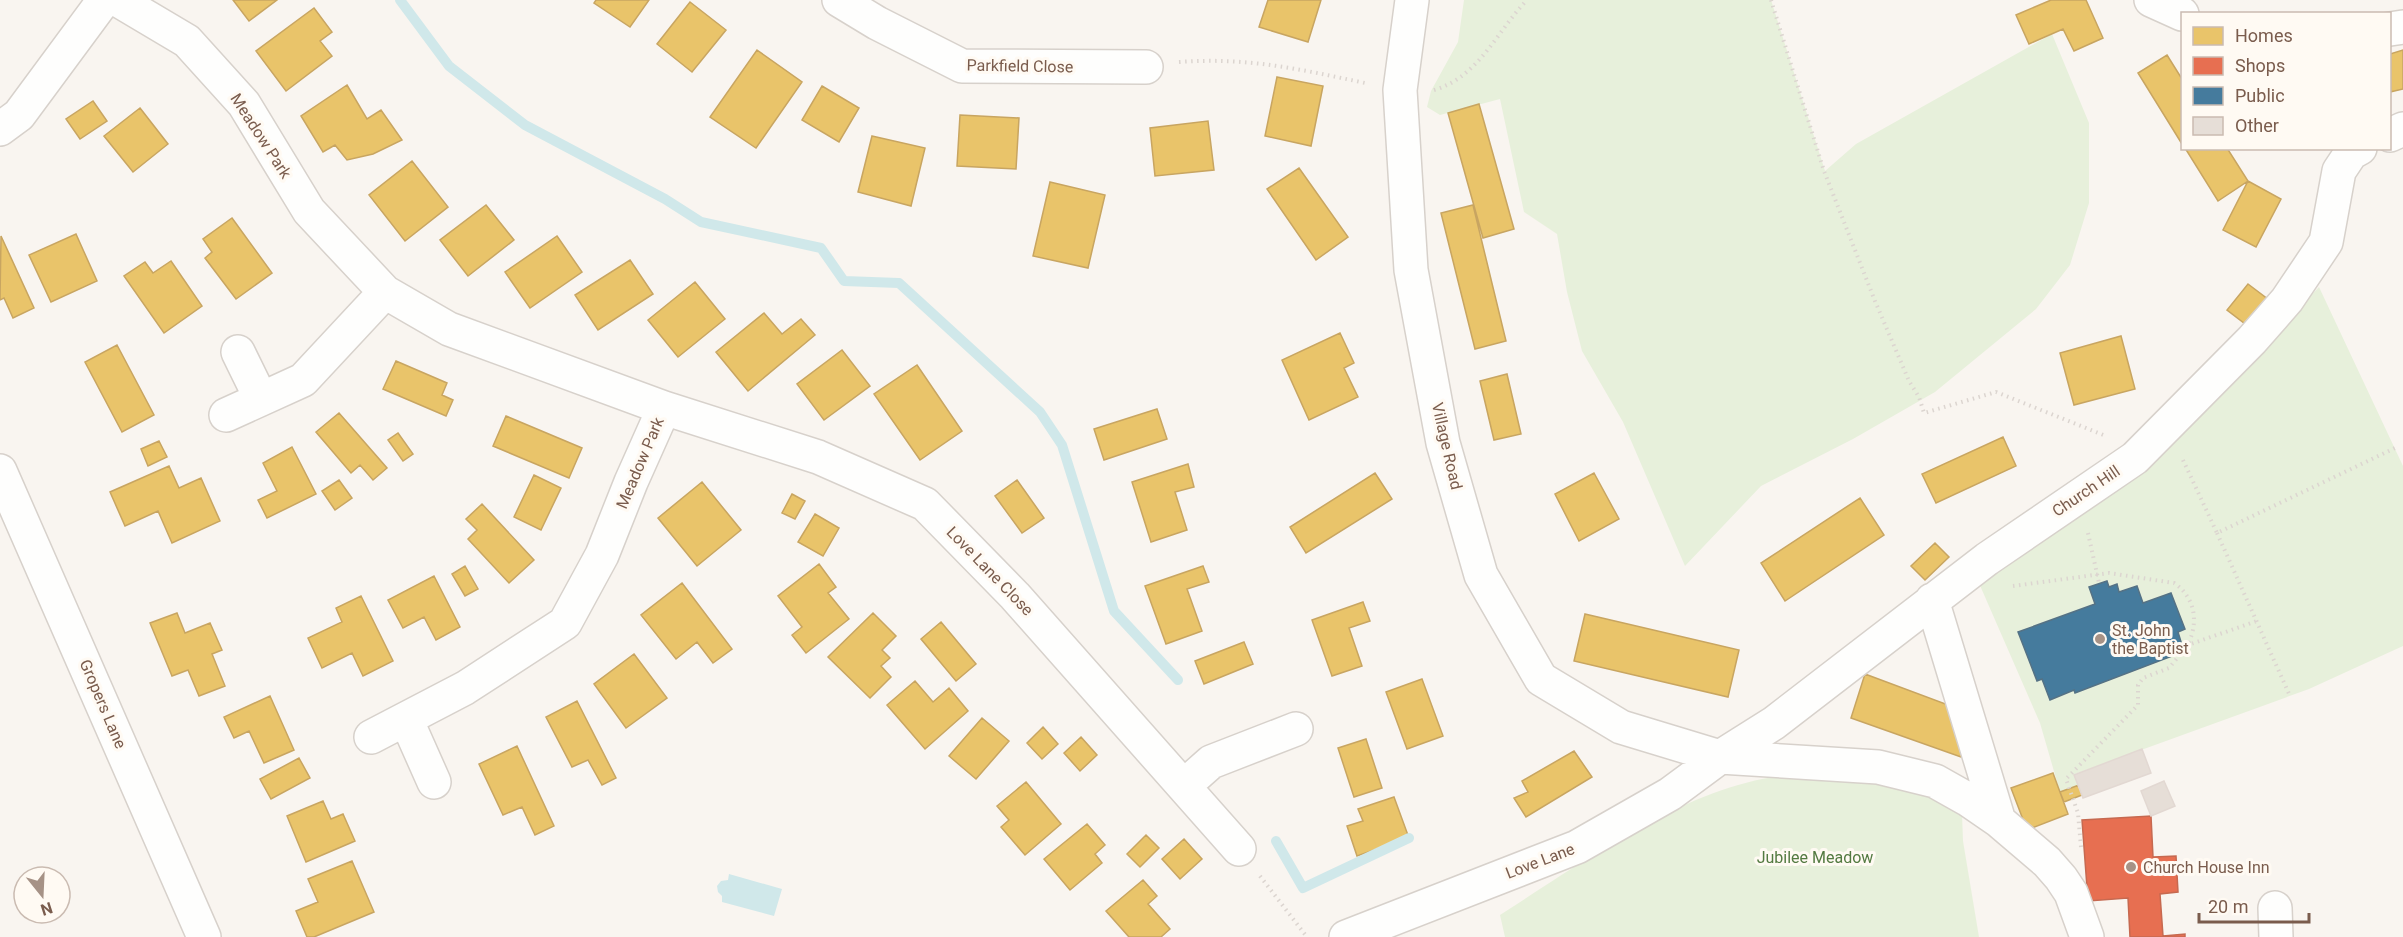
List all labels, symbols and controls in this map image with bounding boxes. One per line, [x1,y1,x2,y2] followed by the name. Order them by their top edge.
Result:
[2181,12,2391,150] legend
[2235,25,2293,46] text: Homes
[2235,55,2285,76] text: Shops
[967,56,1073,76] street label: Parkfield Close
[2235,85,2285,106] text: Public
[226,90,296,183] street label: Meadow Park
[2235,115,2279,136] text: Other
[1428,401,1466,491] street label: Village Road
[612,414,668,512] street label: Meadow Park
[2049,461,2123,521] street label: Church Hill
[943,522,1037,620] street label: Love Lane Close
[2112,621,2189,658] place label: St. John the Baptist
[2093,632,2107,646] marker: St. John the Baptist
[76,657,130,751] street label: Gropers Lane
[1503,839,1577,883] street label: Love Lane
[1757,848,1873,867] park label: Jubilee Meadow
[2143,858,2270,877] place label: Church House Inn
[2124,860,2138,874] marker: Church House Inn
[12,865,72,925] north arrow
[2199,886,2308,924] scale bar
[2208,896,2248,917] text: 20 m
[38,898,55,920] text: N

